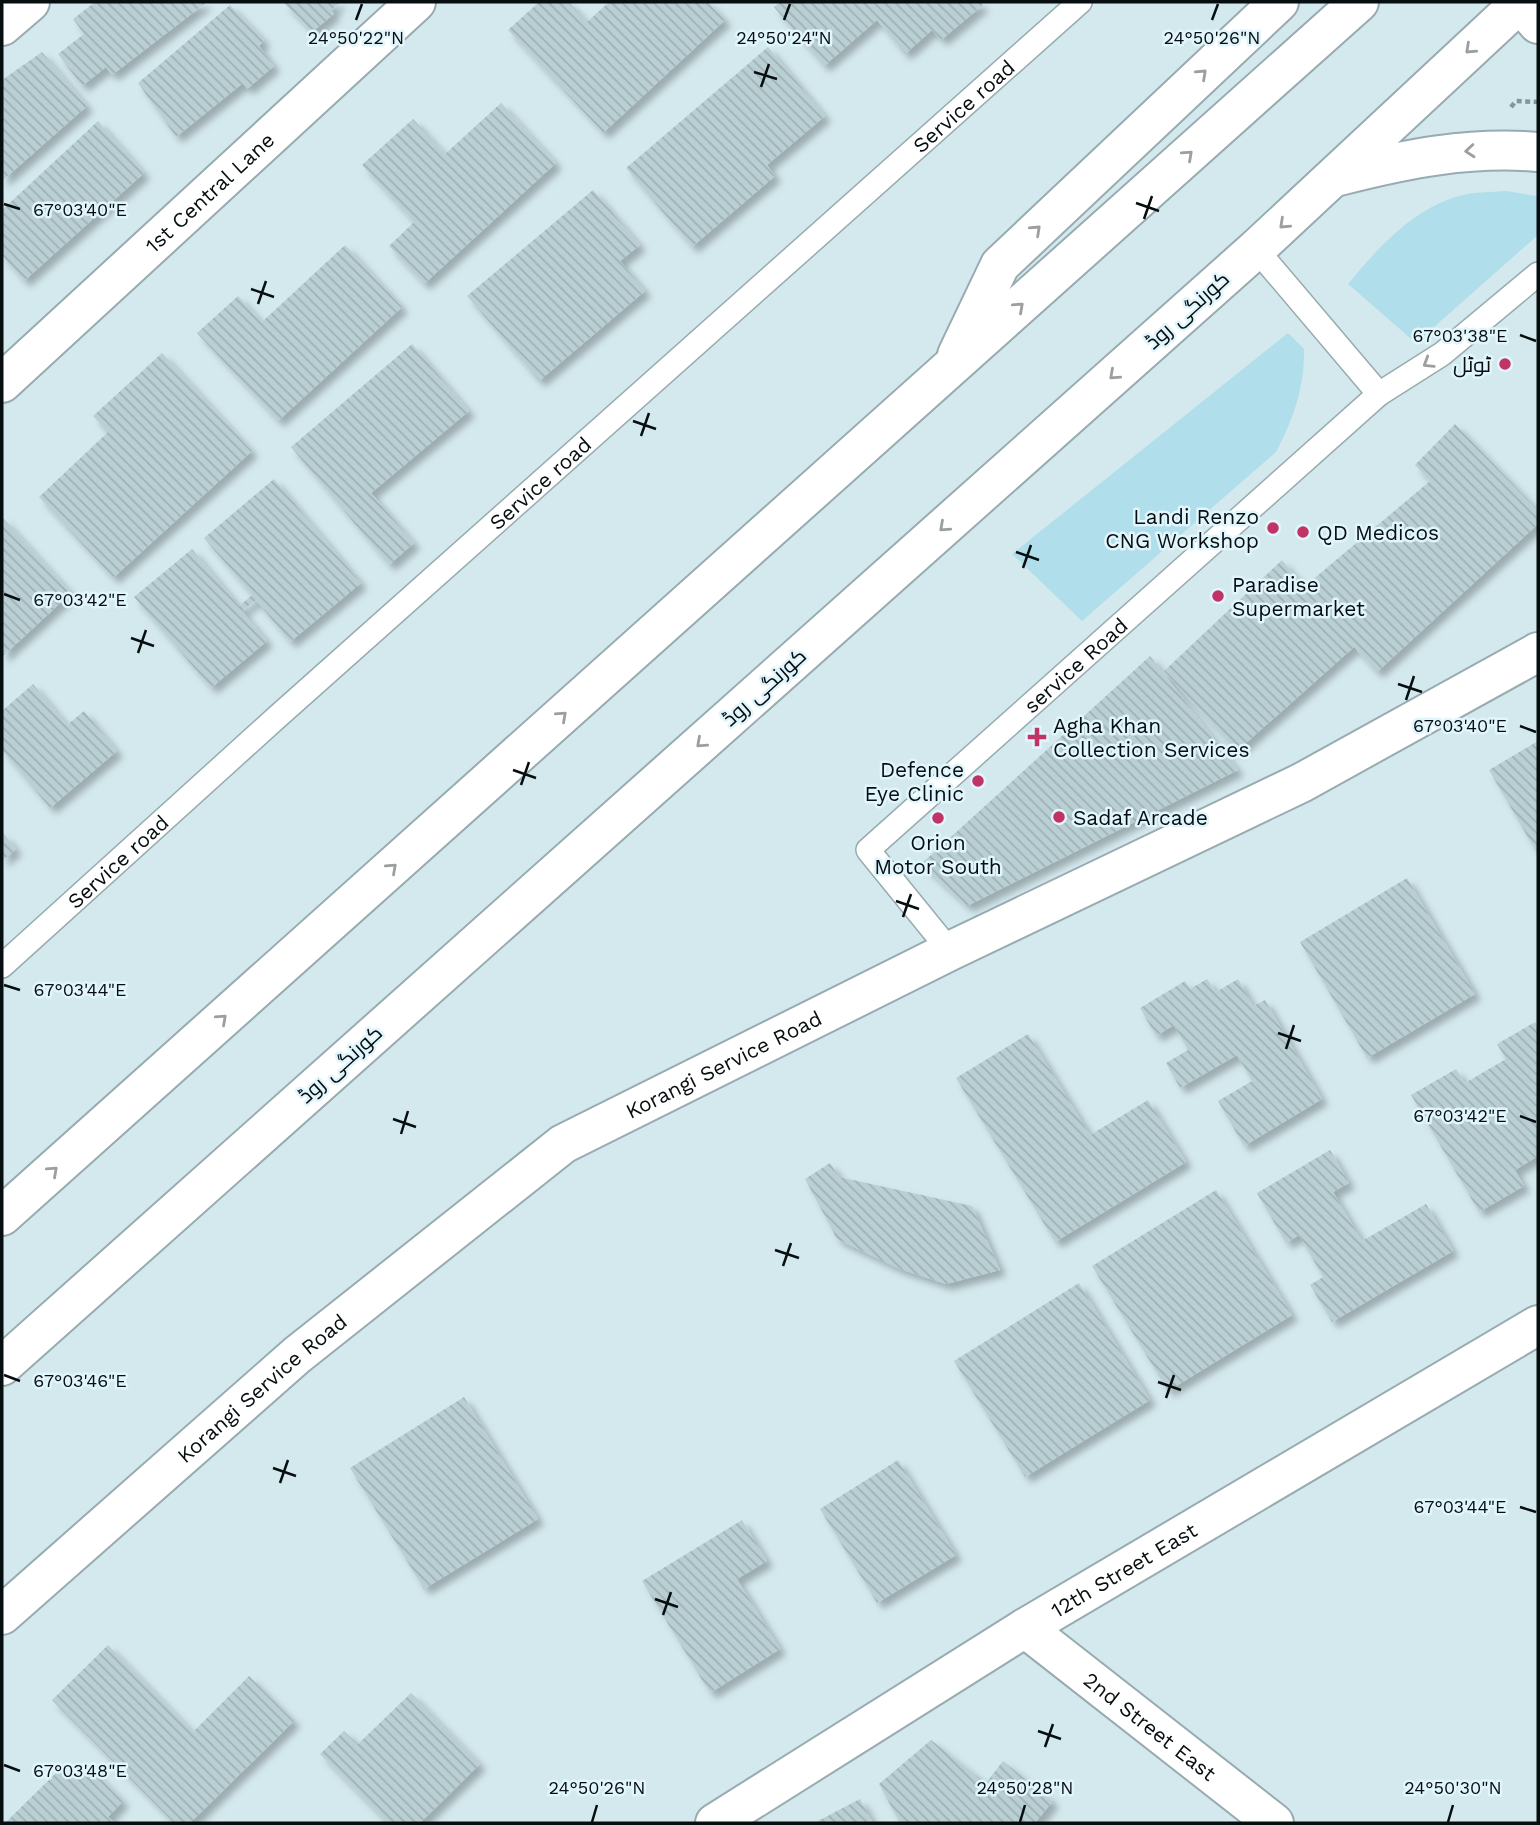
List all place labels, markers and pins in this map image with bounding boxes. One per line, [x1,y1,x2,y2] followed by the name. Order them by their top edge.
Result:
[1453,352,1491,378] place label: ٹوٹل
[1497,356,1513,372] marker: ٹوٹل
[1105,504,1259,553] place label: Landi Renzo CNG Workshop
[1265,520,1281,536] marker: Landi Renzo CNG Workshop
[1317,520,1439,545] place label: QD Medicos
[1295,524,1311,540] marker: QD Medicos
[1232,572,1365,621] place label: Paradise Supermarket
[1210,588,1226,604] marker: Paradise Supermarket
[1053,713,1249,762] place label: Agha Khan Collection Services
[1027,727,1047,747] marker: Agha Khan Collection Services
[864,757,964,806] place label: Defence Eye Clinic
[970,773,986,789] marker: Defence Eye Clinic
[1073,805,1208,830] place label: Sadaf Arcade
[1051,809,1067,825] marker: Sadaf Arcade
[930,810,946,826] marker: Orion Motor South
[874,830,1002,879] place label: Orion Motor South

